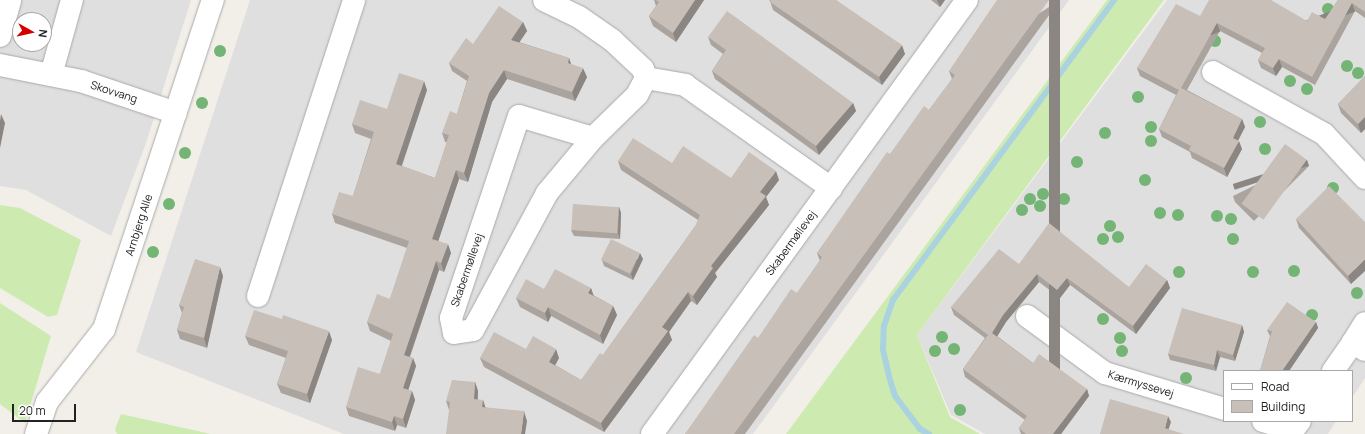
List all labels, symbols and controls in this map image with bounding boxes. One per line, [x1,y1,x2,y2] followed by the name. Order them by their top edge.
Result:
[12,12,52,52] north arrow
[35,29,51,39] text: N
[89,78,139,106] street label: Skovvang
[123,192,155,258] street label: Arnbjerg Alle
[763,208,819,278] street label: Skabermøllevej
[448,231,486,309] street label: Skabermøllevej
[1107,368,1175,400] street label: Kærmyssevej
[1223,370,1353,422] legend
[1261,378,1289,395] text: Road
[14,396,78,422] scale bar
[1261,398,1305,415] text: Building
[19,402,46,419] text: 20 m

